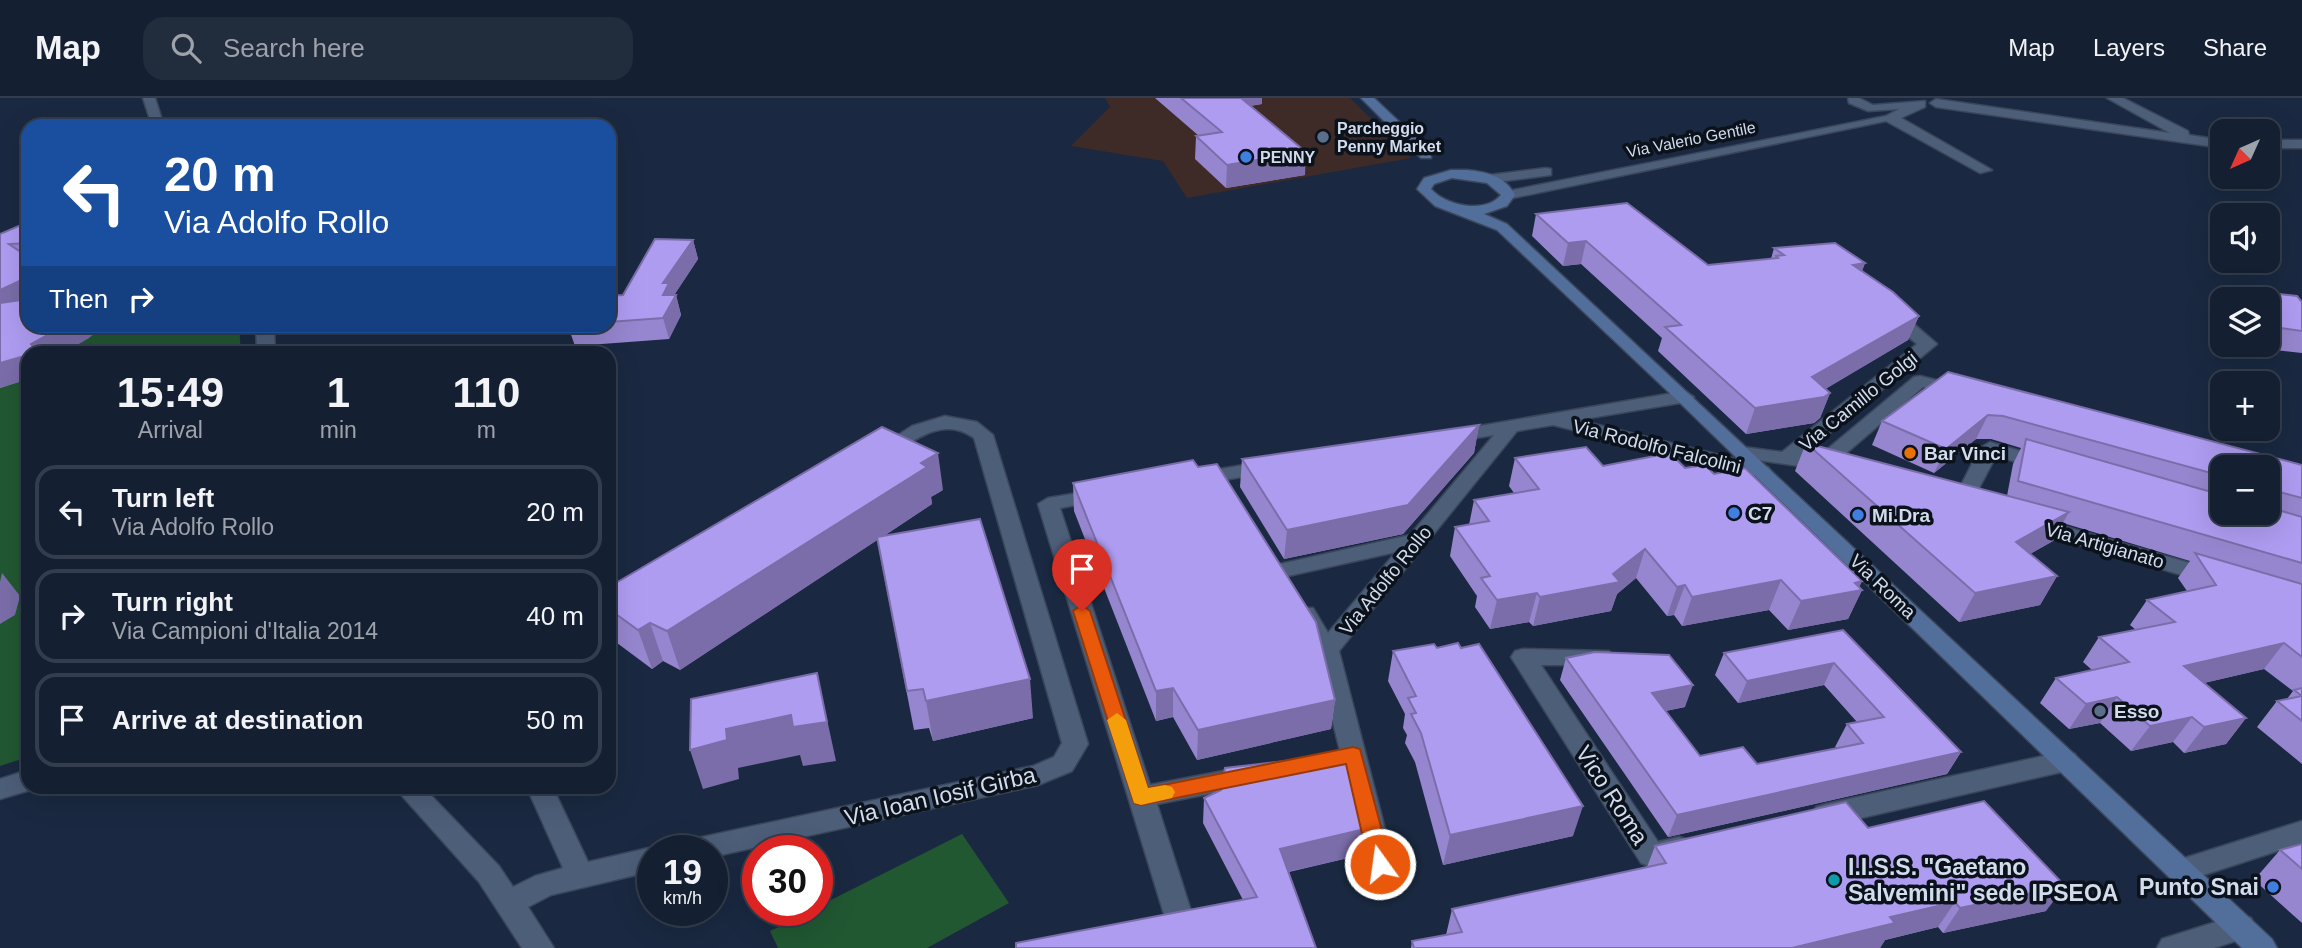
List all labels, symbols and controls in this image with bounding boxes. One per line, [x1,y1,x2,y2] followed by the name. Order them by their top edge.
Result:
[143,17,633,80] search box
[35,29,101,66] text: Map
[167,29,205,67] icon: search
[223,33,365,63] text: Search here
[2008,34,2055,61] text: Map
[2093,34,2165,61] text: Layers
[2203,34,2267,61] text: Share
[1625,119,1757,160] street label: Via Valerio Gentile
[2210,119,2280,189] north arrow
[2210,119,2280,525] map controls
[1337,120,1442,155] place label: Parcheggio Penny Market
[1315,129,1331,145] marker: Parcheggio Penny Market
[49,147,140,238] icon: left
[164,147,276,201] text: 20 m
[1238,149,1254,165] marker: PENNY
[1260,149,1315,166] place label: PENNY
[2210,203,2280,273] button: sound
[164,204,389,240] text: Via Adolfo Rollo
[122,280,160,318] icon: right
[49,284,108,314] text: Then
[2210,287,2280,357] button: layers
[1795,347,1921,455] street label: Via Camillo Golgi
[117,369,224,416] text: 15:49
[327,369,350,416] text: 1
[453,369,520,416] text: 110
[2210,371,2280,441] button: +
[1570,415,1743,478] street label: Via Rodolfo Falcolini
[138,417,203,443] text: Arrival
[320,417,357,443] text: min
[477,417,496,443] text: m
[1924,443,2006,464] place label: Bar Vinci
[1902,445,1918,461] marker: Bar Vinci
[2210,455,2280,525] button: −
[112,483,214,513] text: Turn left
[53,493,91,531] icon: left
[526,497,584,527] text: 20 m
[1748,503,1772,524] place label: C7
[1726,505,1742,521] marker: C7
[1872,505,1931,526] place label: Mi.Dra
[1850,507,1866,523] marker: Mi.Dra
[112,514,274,540] text: Via Adolfo Rollo
[2043,519,2166,572] street label: Via Artigianato
[1335,522,1436,639] street label: Via Adolfo Rollo
[1052,539,1112,611] pin
[1063,550,1101,588] icon: arrive
[1845,550,1920,623] street label: Via Roma
[112,587,233,617] text: Turn right
[53,597,91,635] icon: right
[526,601,584,631] text: 40 m
[112,618,378,644] text: Via Campioni d'Italia 2014
[53,701,91,739] icon: arrive
[2114,701,2159,722] place label: Esso
[2092,703,2108,719] marker: Esso
[112,705,363,735] text: Arrive at destination
[526,705,584,735] text: 50 m
[1571,741,1654,849] street label: Vico Roma
[842,761,1038,831] street label: Via Ioan Iosif Girba
[1343,827,1417,901] position arrow
[742,835,833,926] speed limit sign: 30
[663,852,702,891] text: 19
[1848,854,2118,906] place label: I.I.S.S. "Gaetano Salvemini" sede IPSEOA
[1826,872,1842,888] marker: I.I.S.S. "Gaetano Salvemini" sede IPSEOA
[2139,874,2259,900] place label: Punto Snai
[2265,879,2281,895] marker: Punto Snai
[663,888,702,908] text: km/h

